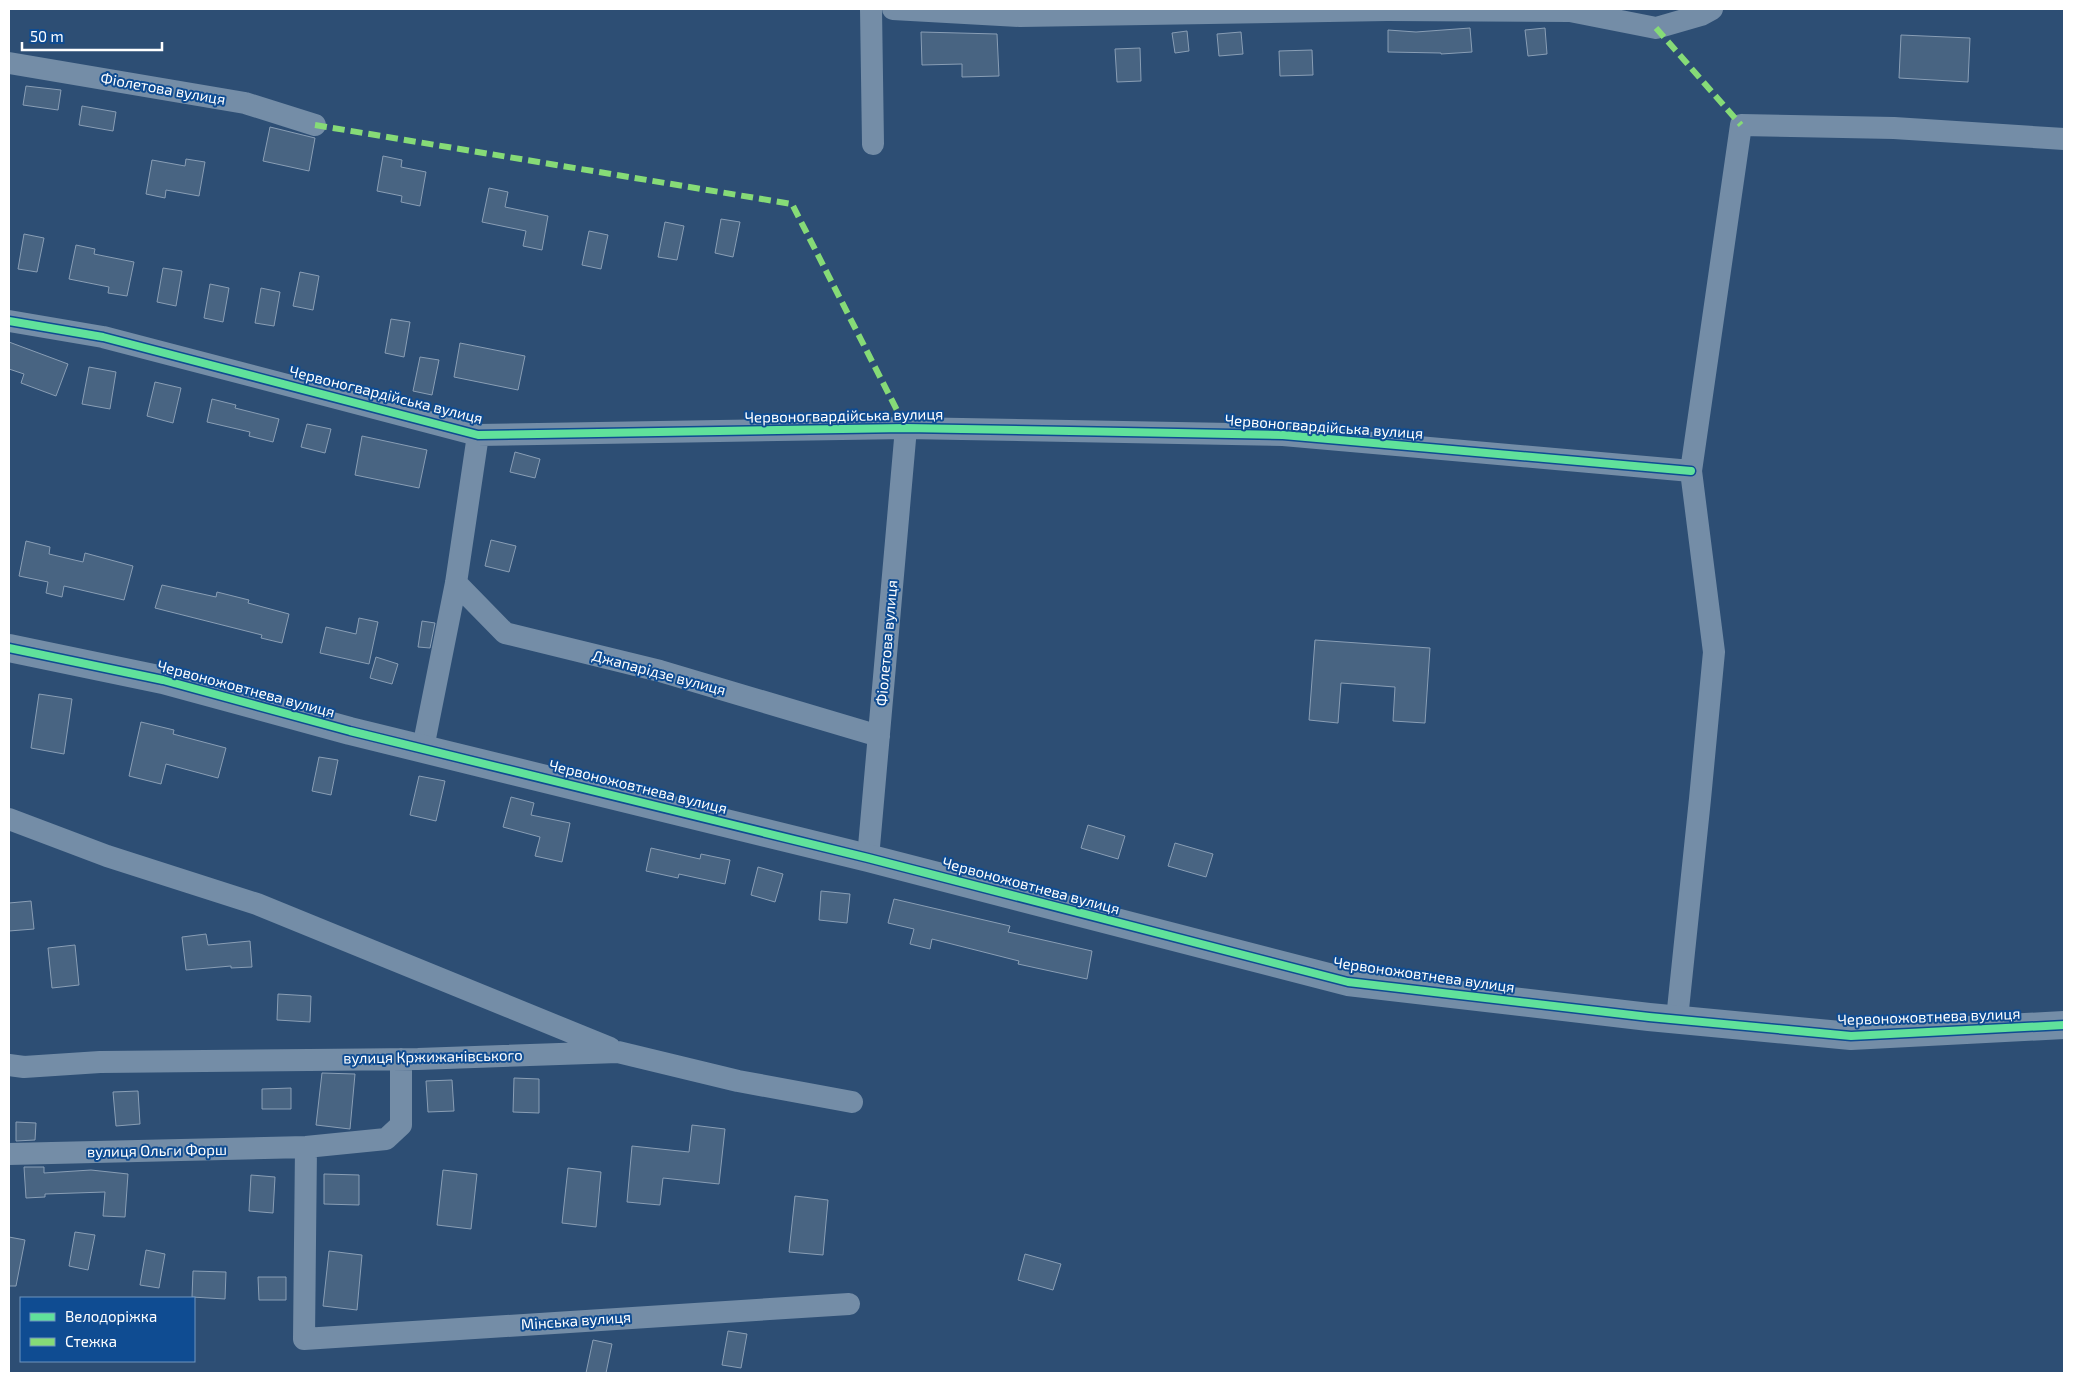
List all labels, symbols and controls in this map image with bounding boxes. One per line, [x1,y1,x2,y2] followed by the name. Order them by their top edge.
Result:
[22,20,162,52] scale bar
[30,27,64,45] text: 50 m
[99,68,227,109] street label: Фіолетова вулиця
[287,361,485,428] street label: Червоногвардійська вулиця
[744,404,944,427] street label: Червоногвардійська вулиця
[1224,410,1424,443] street label: Червоногвардійська вулиця
[872,579,901,707] street label: Фіолетова вулиця
[590,646,728,699] street label: Джапарідзе вулиця
[155,656,337,721] street label: Червоножовтнева вулиця
[547,755,729,818] street label: Червоножовтнева вулиця
[940,853,1122,918] street label: Червоножовтнева вулиця
[1332,952,1516,997] street label: Червоножовтнева вулиця
[1837,1004,2021,1029] street label: Червоножовтнева вулиця
[343,1045,523,1068] street label: вулиця Кржижанівського
[87,1140,227,1161] street label: вулиця Ольги Форш
[20,1297,195,1362] legend
[65,1307,157,1325] text: Велодоріжка
[520,1307,632,1334] street label: Мінська вулиця
[65,1332,117,1350] text: Стежка

